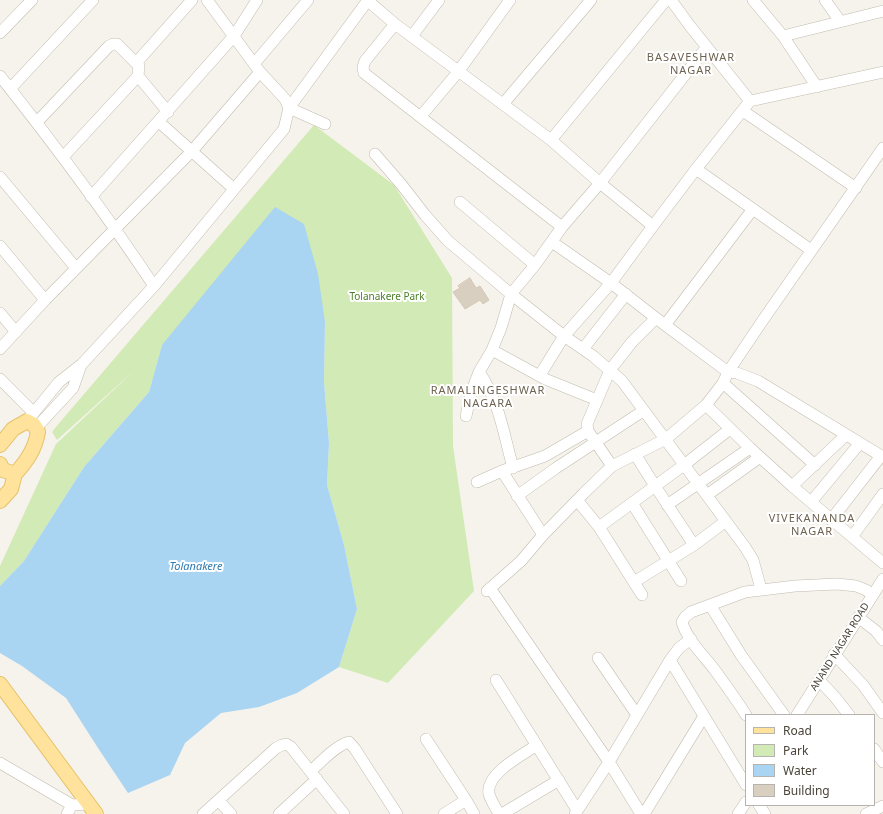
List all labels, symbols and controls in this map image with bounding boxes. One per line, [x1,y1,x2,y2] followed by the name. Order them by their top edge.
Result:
[647,51,735,77] district label: BASAVESHWAR NAGAR
[349,291,425,303] park label: Tolanakere Park
[431,384,545,410] district label: RAMALINGESHWAR NAGARA
[769,512,855,538] district label: VIVEKANANDA NAGAR
[170,560,222,574] water label: Tolanakere
[808,601,872,693] street label: ANAND NAGAR ROAD
[745,714,875,806] legend
[783,722,812,739] text: Road
[783,742,808,759] text: Park
[783,762,817,779] text: Water
[783,782,830,799] text: Building

